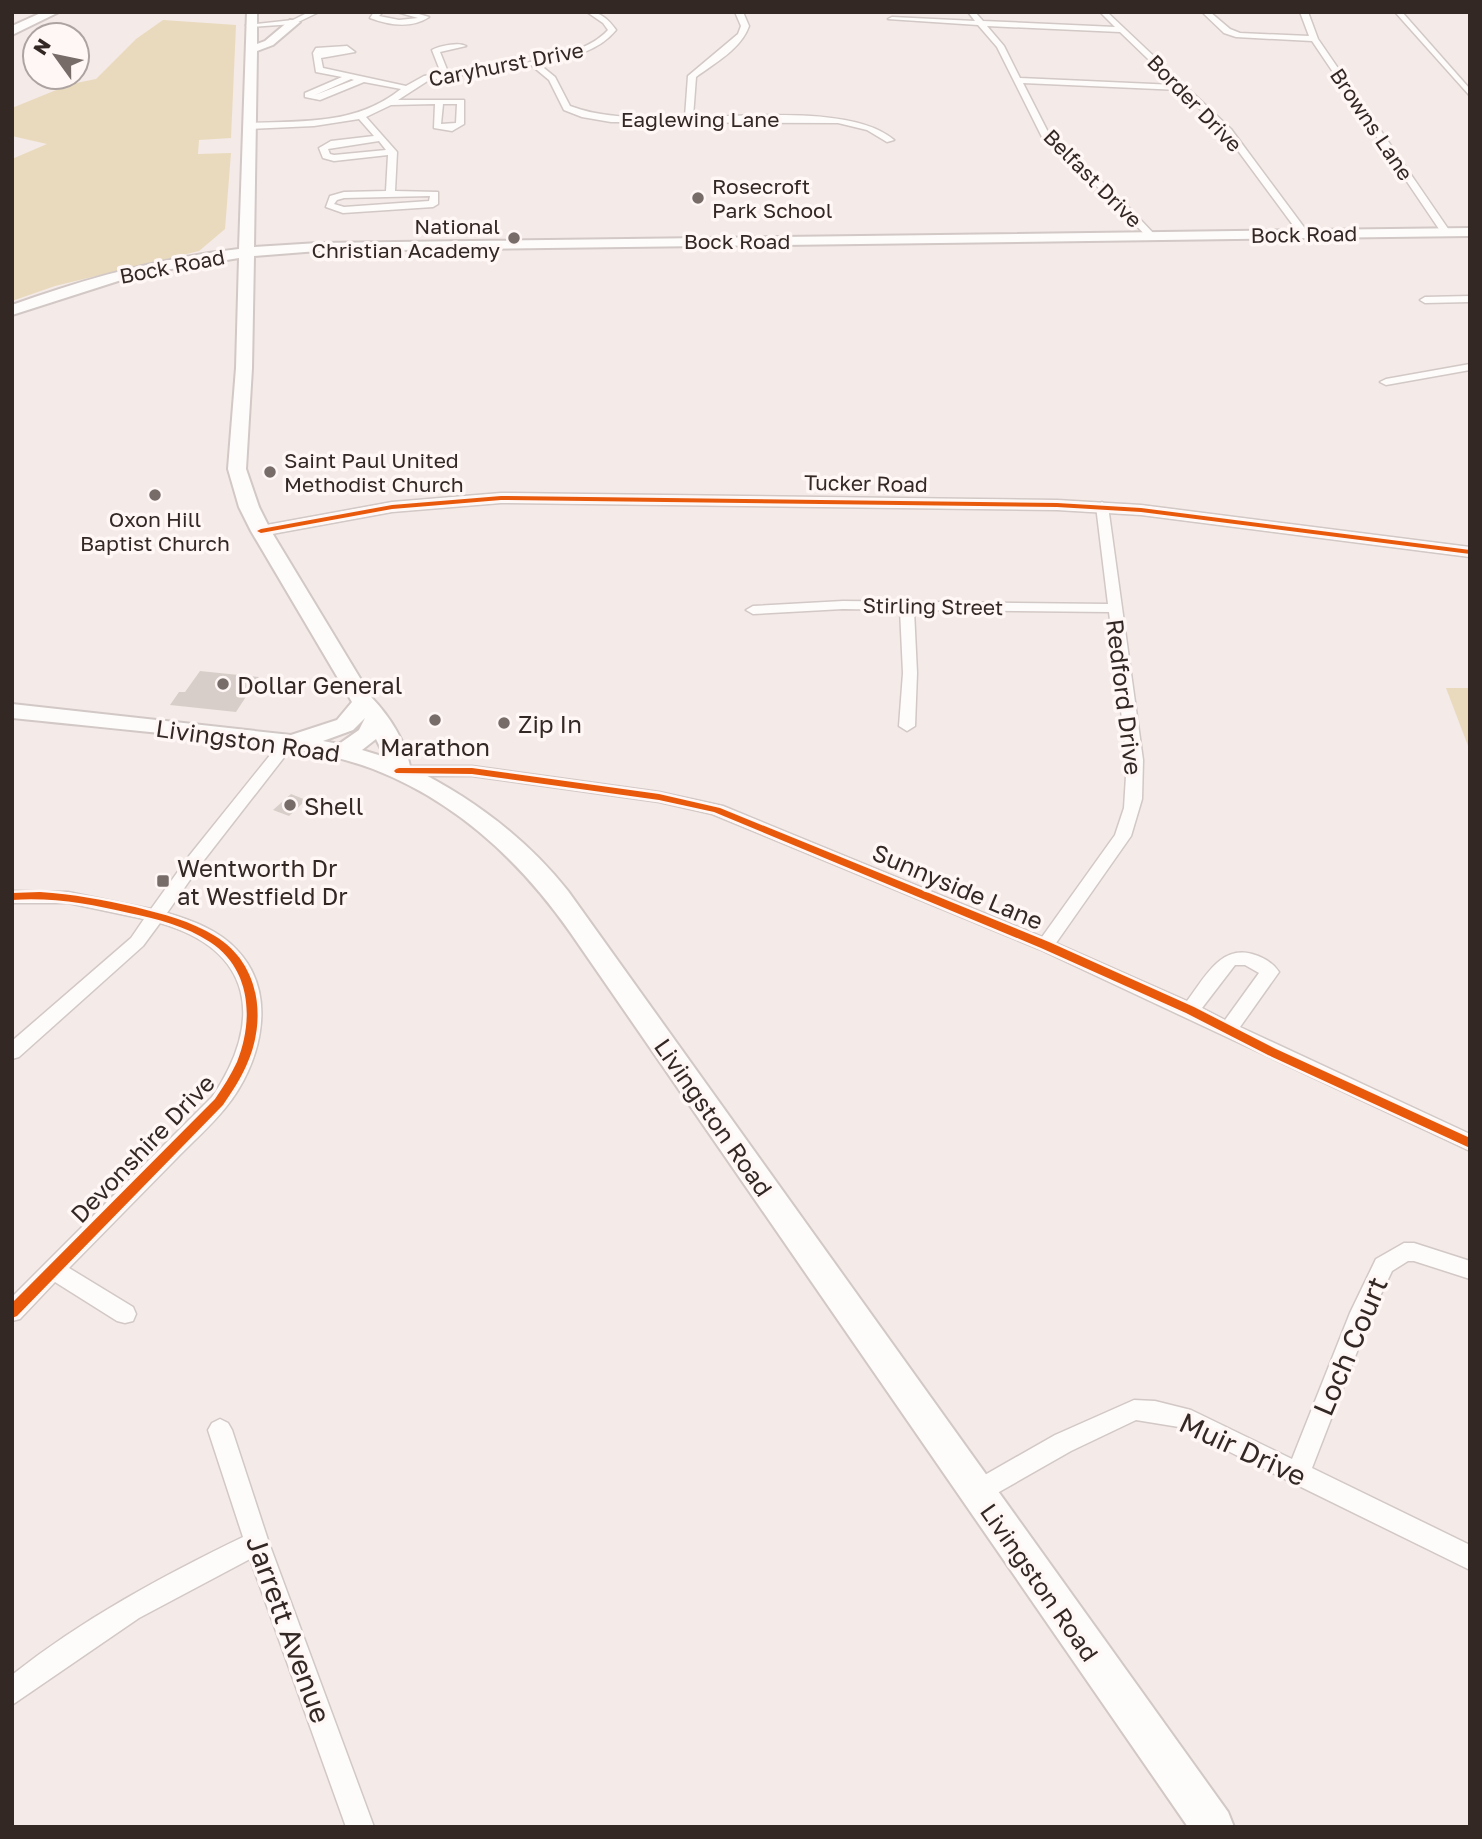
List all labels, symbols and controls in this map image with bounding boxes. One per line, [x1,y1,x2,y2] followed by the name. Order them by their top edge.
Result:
[21,21,91,91] north arrow
[28,34,55,59] text: N
[426,36,586,92] street label: Caryhurst Drive
[1142,49,1248,157] street label: Border Drive
[1325,63,1419,185] street label: Browns Lane
[621,106,779,132] street label: Eaglewing Lane
[1038,123,1148,233] street label: Belfast Drive
[712,173,832,223] place label: Rosecroft Park School
[690,190,706,206] marker: Rosecroft Park School
[312,213,500,263] place label: National Christian Academy
[1250,220,1358,248] street label: Bock Road
[684,228,790,254] street label: Bock Road
[506,230,522,246] marker: National Christian Academy
[117,243,227,289] street label: Bock Road
[284,447,464,497] place label: Saint Paul United Methodist Church
[262,464,278,480] marker: Saint Paul United Methodist Church
[804,469,928,497] street label: Tucker Road
[147,487,163,503] marker: Oxon Hill Baptist Church
[80,506,230,556] place label: Oxon Hill Baptist Church
[862,592,1004,620] street label: Stirling Street
[1101,617,1149,777] street label: Redford Drive
[237,670,402,699] place label: Dollar General
[215,676,231,692] marker: Dollar General
[518,709,582,738] place label: Zip In
[427,712,443,728] marker: Marathon
[154,713,342,767] street label: Livingston Road
[496,715,512,731] marker: Zip In
[380,732,490,761] place label: Marathon
[304,791,363,820] place label: Shell
[282,797,298,813] marker: Shell
[868,837,1048,935] street label: Sunnyside Lane
[177,853,348,910] place label: Wentworth Dr at Westfield Dr
[155,873,171,889] marker: Wentworth Dr at Westfield Dr
[649,1033,779,1201] street label: Livingston Road
[64,1068,220,1228] street label: Devonshire Drive
[1306,1272,1394,1420] street label: Loch Court
[1174,1405,1312,1493] street label: Muir Drive
[975,1498,1105,1666] street label: Livingston Road
[240,1531,338,1727] street label: Jarrett Avenue

